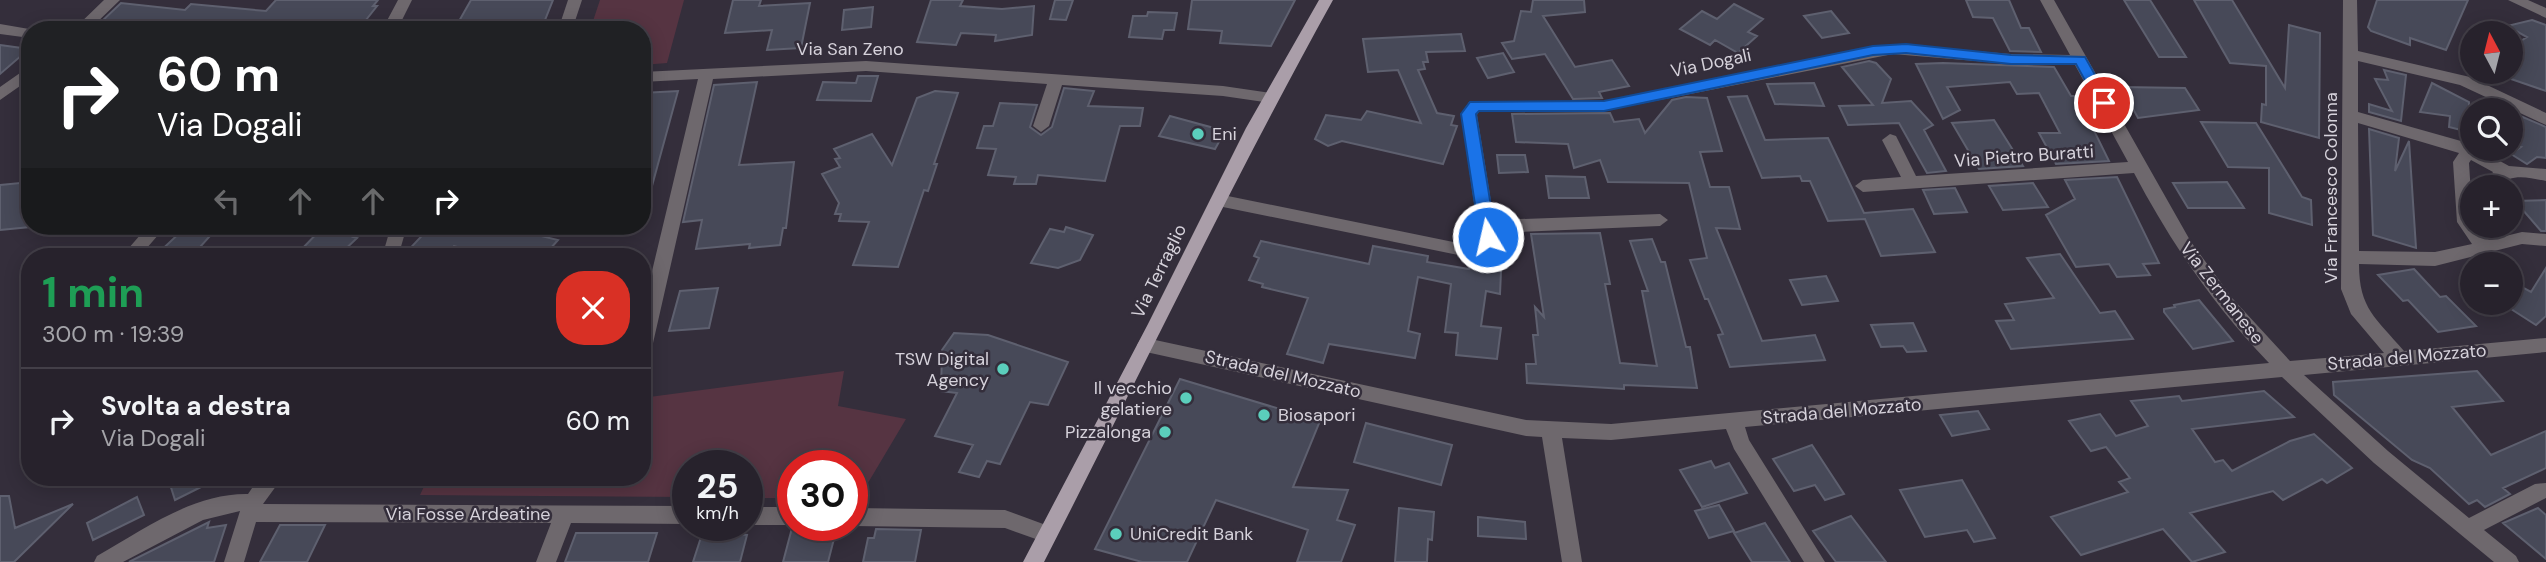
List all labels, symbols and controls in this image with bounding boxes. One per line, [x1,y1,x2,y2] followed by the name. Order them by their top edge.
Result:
[2460,21,2524,84] north arrow
[2460,21,2523,315] map controls
[796,37,904,61] street label: Via San Zeno
[157,42,280,106] text: 60 m
[1669,43,1753,83] street label: Via Dogali
[42,49,133,140] icon: right
[2074,73,2134,133] pin
[2085,84,2123,122] icon: arrive
[2319,92,2343,284] street label: Via Francesco Colonna
[2460,98,2523,161] button: search
[157,104,302,146] text: Via Dogali
[1212,122,1237,146] place label: Eni
[1190,126,1206,142] marker: Eni
[1953,139,2095,173] street label: Via Pietro Buratti
[2460,175,2523,238] button: +
[208,182,246,220] icon: left
[281,182,319,220] icon: ahead
[354,182,392,220] icon: ahead
[427,182,465,220] icon: right
[1451,200,1525,274] position arrow
[1126,220,1192,322] street label: Via Terraglio
[2175,237,2269,349] street label: Via Zermanese
[2460,252,2523,315] button: −
[42,265,144,320] text: 1 min
[556,271,630,345] button: close
[42,319,184,349] text: 300 m · 19:39
[2327,338,2487,376] street label: Strada del Mozzato
[1203,344,1363,404] street label: Strada del Mozzato
[895,347,989,392] place label: TSW Digital Agency
[995,361,1011,377] marker: TSW Digital Agency
[1094,376,1172,421] place label: Il vecchio gelatiere
[101,389,291,423] text: Svolta a destra
[1178,390,1194,406] marker: Il vecchio gelatiere
[1762,392,1922,430] street label: Strada del Mozzato
[42,402,80,440] icon: right
[1278,403,1356,427] place label: Biosapori
[566,404,630,438] text: 60 m
[1256,407,1272,423] marker: Biosapori
[1065,420,1151,444] place label: Pizzalonga
[101,423,206,453] text: Via Dogali
[1157,424,1173,440] marker: Pizzalonga
[777,450,868,541] speed limit sign: 30
[697,463,738,509] text: 25
[696,501,739,525] text: km/h
[385,502,551,526] street label: Via Fosse Ardeatine
[1130,522,1253,546] place label: UniCredit Bank
[1108,526,1124,542] marker: UniCredit Bank

